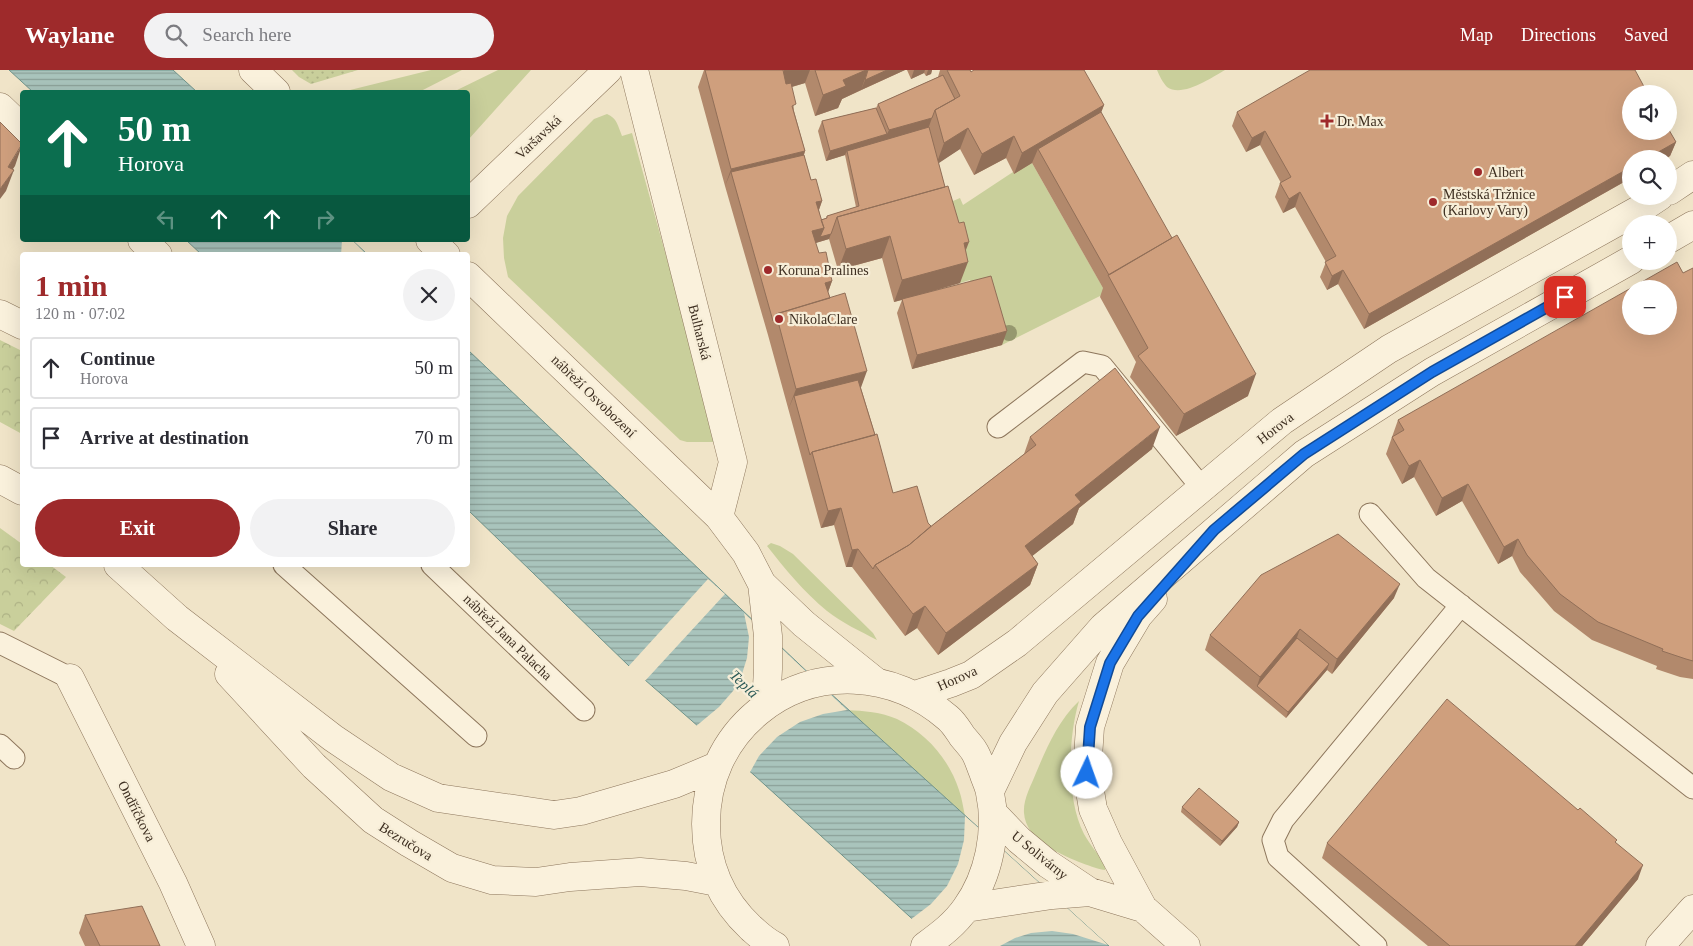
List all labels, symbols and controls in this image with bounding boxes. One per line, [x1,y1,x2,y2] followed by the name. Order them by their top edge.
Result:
[144,13,494,58] search box
[162,21,190,49] icon: search
[25,22,114,48] text: Waylane
[202,24,291,45] text: Search here
[1460,25,1493,45] text: Map
[1521,25,1596,45] text: Directions
[1624,25,1668,45] text: Saved
[1622,85,1677,335] map controls
[1622,85,1677,140] button: sound
[35,110,100,175] icon: ahead
[118,110,191,149] text: 50 m
[512,112,565,162] street label: Varšavská
[1337,114,1384,129] place label: Dr. Max
[1321,115,1333,127] marker: Dr. Max
[1622,150,1677,205] button: search
[118,151,184,176] text: Horova
[1488,165,1524,180] place label: Albert
[1472,166,1484,178] marker: Albert
[1443,187,1535,219] place label: Městská Tržnice (Karlovy Vary)
[1427,196,1439,208] marker: Městská Tržnice (Karlovy Vary)
[152,205,180,233] icon: left
[205,205,233,233] icon: ahead
[258,205,286,233] icon: ahead
[311,205,339,233] icon: right
[1622,215,1677,270] button: +
[778,263,869,278] place label: Koruna Pralines
[762,264,774,276] marker: Koruna Pralines
[35,269,108,302] text: 1 min
[403,269,455,321] button: close
[1544,276,1586,318] pin
[1622,280,1677,335] button: −
[1551,283,1579,311] icon: arrive
[685,303,714,362] street label: Bulharská
[35,305,125,322] text: 120 m · 07:02
[789,312,857,327] place label: NikolaClare
[773,313,785,325] marker: NikolaClare
[80,348,155,369] text: Continue
[548,352,639,441] street label: nábřeží Osvobození
[37,354,65,382] icon: ahead
[414,357,453,378] text: 50 m
[80,370,128,387] text: Horova
[1254,409,1297,447] street label: Horova
[37,424,65,452] icon: arrive
[80,427,249,448] text: Arrive at destination
[414,427,453,448] text: 70 m
[35,499,240,557] button: Exit
[250,499,455,557] button: Share
[461,591,555,684] street label: nábřeží Jana Palacha
[935,663,980,694] street label: Horova
[727,667,762,701] water label: Teplá
[1060,746,1112,798] position arrow
[115,778,159,845] street label: Ondříčkova
[376,819,436,864] street label: Bezručova
[1009,828,1071,883] street label: U Solivárny

